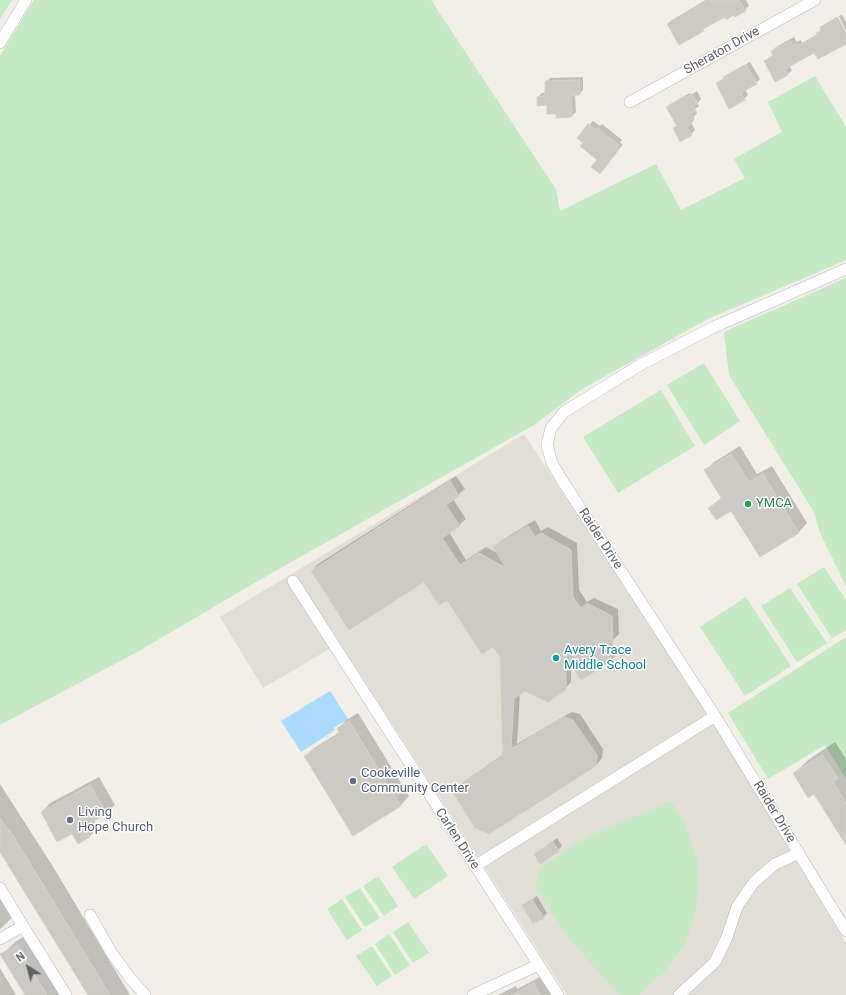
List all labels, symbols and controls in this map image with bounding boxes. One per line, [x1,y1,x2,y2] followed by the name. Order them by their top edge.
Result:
[681,24,763,78] street label: Sheraton Drive
[756,496,792,512] place label: YMCA
[743,499,753,509] marker: YMCA
[575,506,625,572] street label: Raider Drive
[564,643,646,674] place label: Avery Trace Middle School
[551,653,561,663] marker: Avery Trace Middle School
[361,766,469,797] place label: Cookeville Community Center
[348,776,358,786] marker: Cookeville Community Center
[749,778,799,846] street label: Raider Drive
[78,805,153,836] place label: Living Hope Church
[432,806,482,872] street label: Carlen Drive
[65,815,75,825] marker: Living Hope Church
[8,947,48,987] north arrow
[14,949,28,964] text: N

